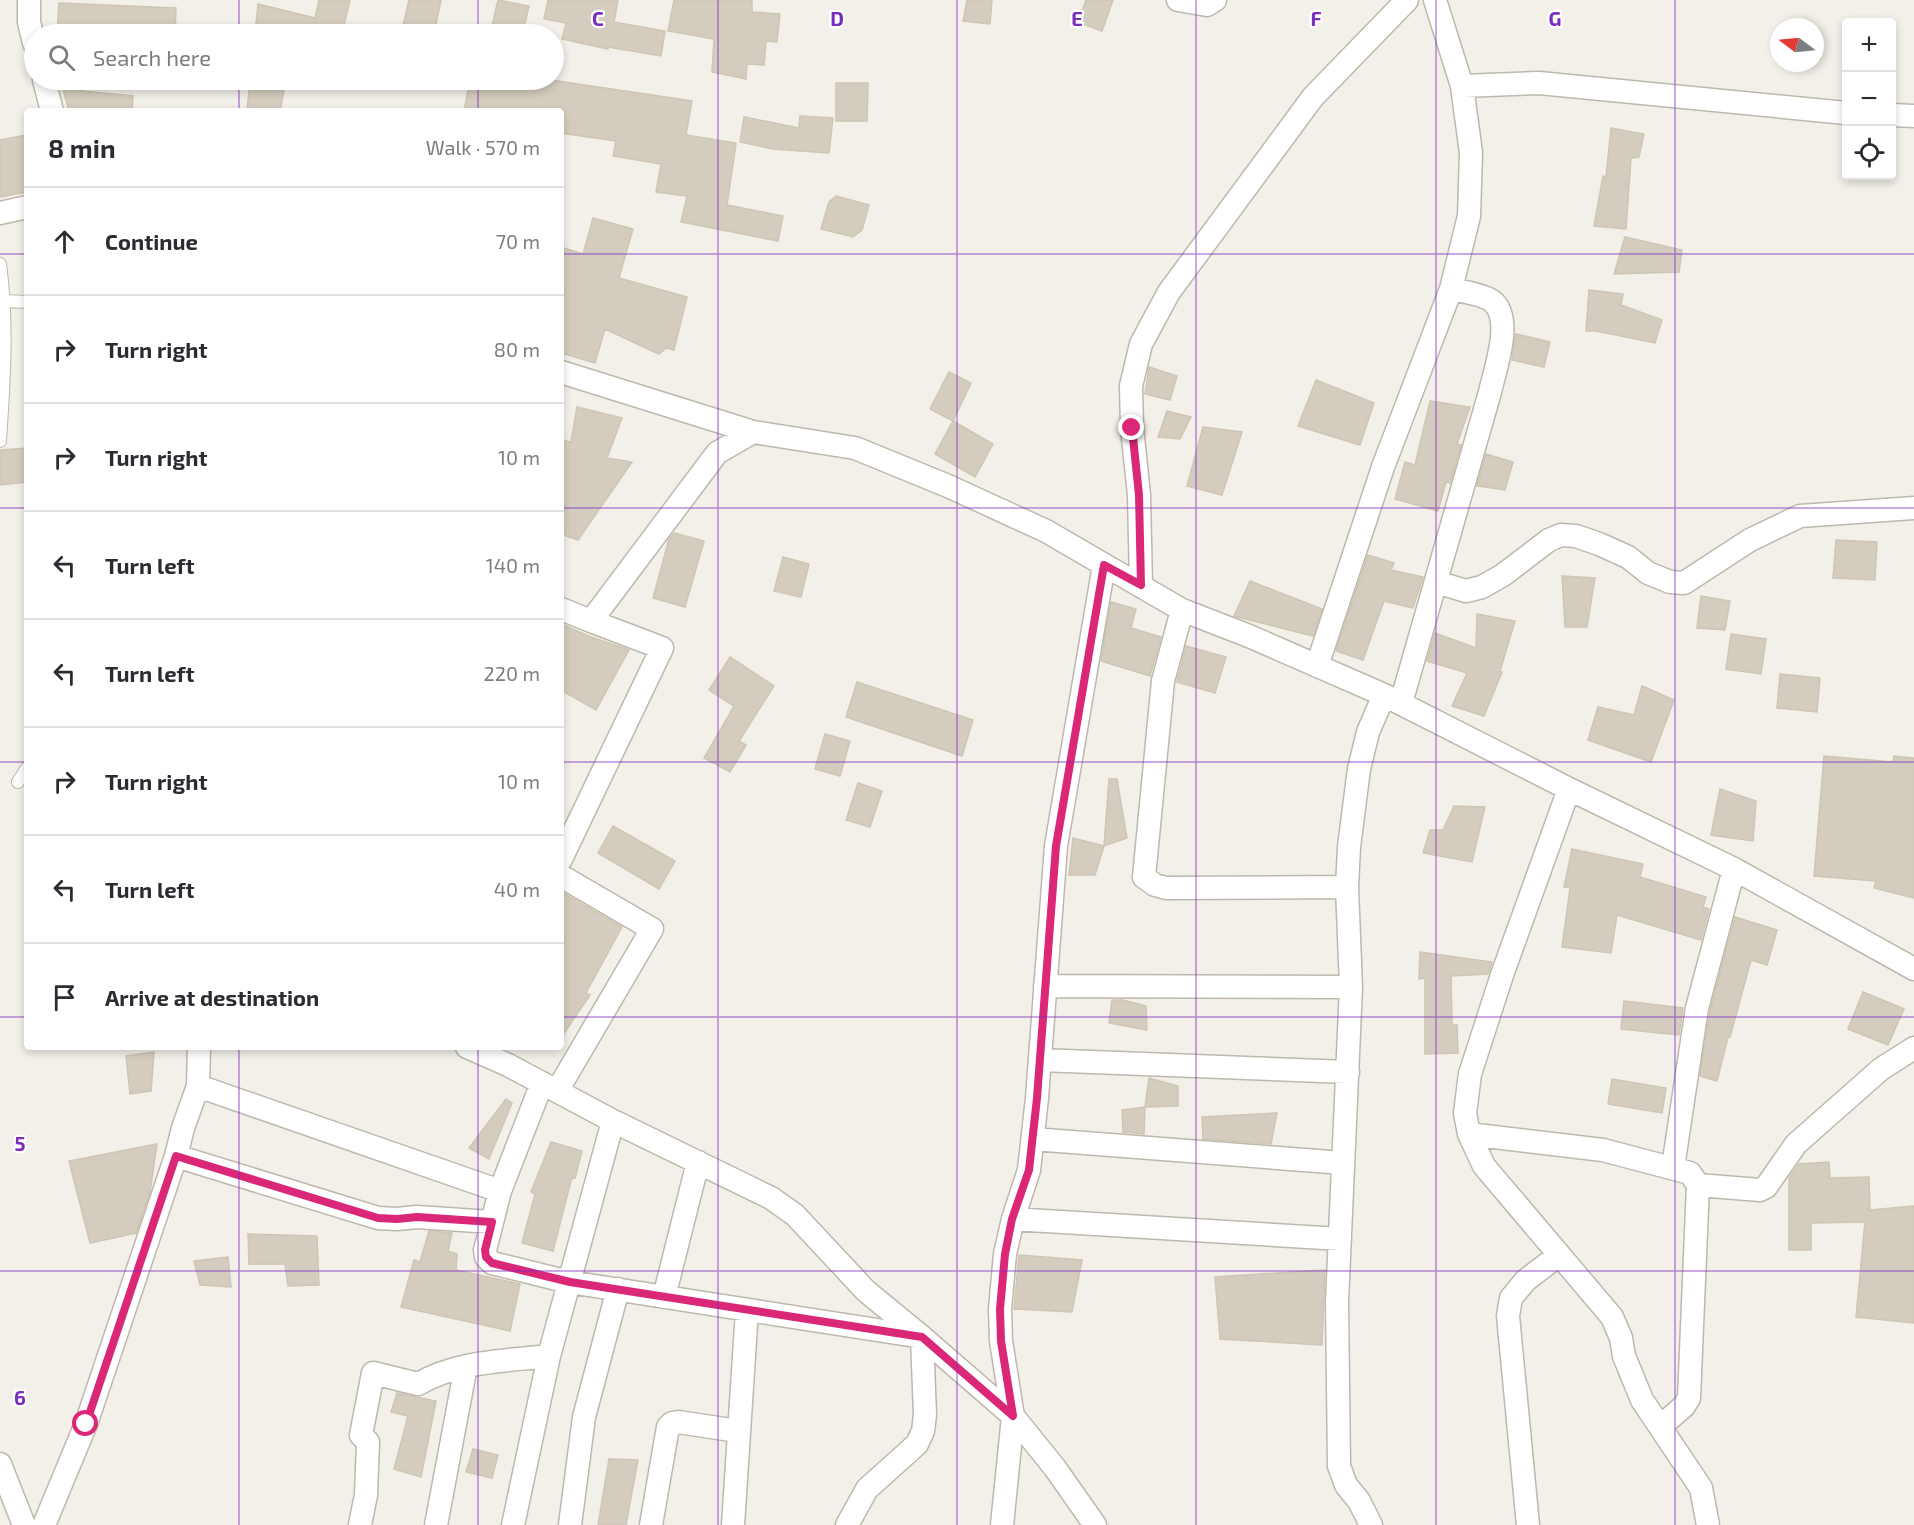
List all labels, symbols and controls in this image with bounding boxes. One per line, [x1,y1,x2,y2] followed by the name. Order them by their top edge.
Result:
[592,6,604,30] text: C
[830,6,844,30] text: D
[1071,6,1083,30] text: E
[1310,6,1322,30] text: F
[1549,6,1561,30] text: G
[1770,18,1824,72] north arrow
[1842,18,1896,180] map controls
[1842,18,1896,72] button: +
[24,24,564,90] search box
[45,41,78,74] icon: search
[93,44,211,70] text: Search here
[1842,72,1896,126] button: −
[1842,126,1896,180] button: locate
[48,132,116,163] text: 8 min
[426,135,540,159] text: Walk · 570 m
[48,225,81,258] icon: ahead
[105,228,198,254] text: Continue
[496,229,540,253] text: 70 m
[48,333,81,366] icon: right
[105,336,207,362] text: Turn right
[494,337,540,361] text: 80 m
[1118,414,1144,440] route end
[48,441,81,474] icon: right
[105,444,207,470] text: Turn right
[498,445,540,469] text: 10 m
[48,549,81,582] icon: left
[105,552,194,578] text: Turn left
[486,553,540,577] text: 140 m
[48,657,81,690] icon: left
[105,660,194,686] text: Turn left
[483,661,540,685] text: 220 m
[48,765,81,798] icon: right
[105,768,207,794] text: Turn right
[498,769,540,793] text: 10 m
[48,873,81,906] icon: left
[105,876,194,902] text: Turn left
[494,877,540,901] text: 40 m
[48,981,81,1014] icon: arrive
[105,984,319,1010] text: Arrive at destination
[14,1131,26,1155] text: 5
[14,1385,26,1409] text: 6
[72,1410,98,1436] route start

